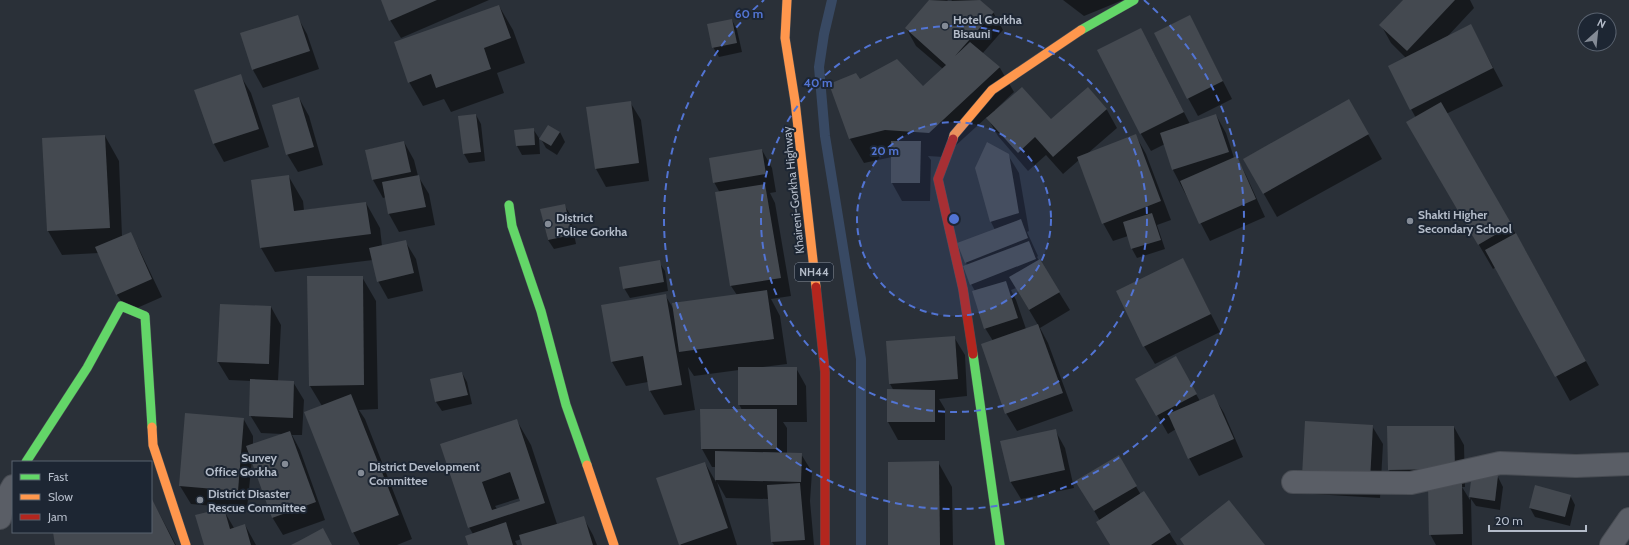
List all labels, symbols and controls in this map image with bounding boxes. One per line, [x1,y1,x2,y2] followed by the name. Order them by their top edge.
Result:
[735,6,763,21] text: 60 m
[953,12,1022,41] place label: Hotel Gorkha Bisauni
[1577,12,1617,52] north arrow
[1595,15,1608,31] text: N
[940,21,950,31] marker: Hotel Gorkha Bisauni
[803,75,833,90] text: 40 m
[779,126,807,254] street label: Khaireni-Gorkha Highway
[871,143,899,158] text: 20 m
[1418,207,1512,236] place label: Shakti Higher Secondary School
[556,210,627,239] place label: District Police Gorkha
[947,212,961,226] centre of rings
[1405,216,1415,226] marker: Shakti Higher Secondary School
[543,219,553,229] marker: District Police Gorkha
[795,263,833,281] road number: NH44
[205,450,278,479] place label: Survey Office Gorkha
[280,459,290,469] marker: Survey Office Gorkha
[369,459,480,488] place label: District Development Committee
[12,461,152,533] legend
[356,468,366,478] marker: District Development Committee
[48,469,68,484] text: Fast
[208,486,306,515] place label: District Disaster Rescue Committee
[48,489,73,504] text: Slow
[195,495,205,505] marker: District Disaster Rescue Committee
[1489,507,1586,533] scale bar
[47,509,67,524] text: Jam
[1495,513,1523,528] text: 20 m

